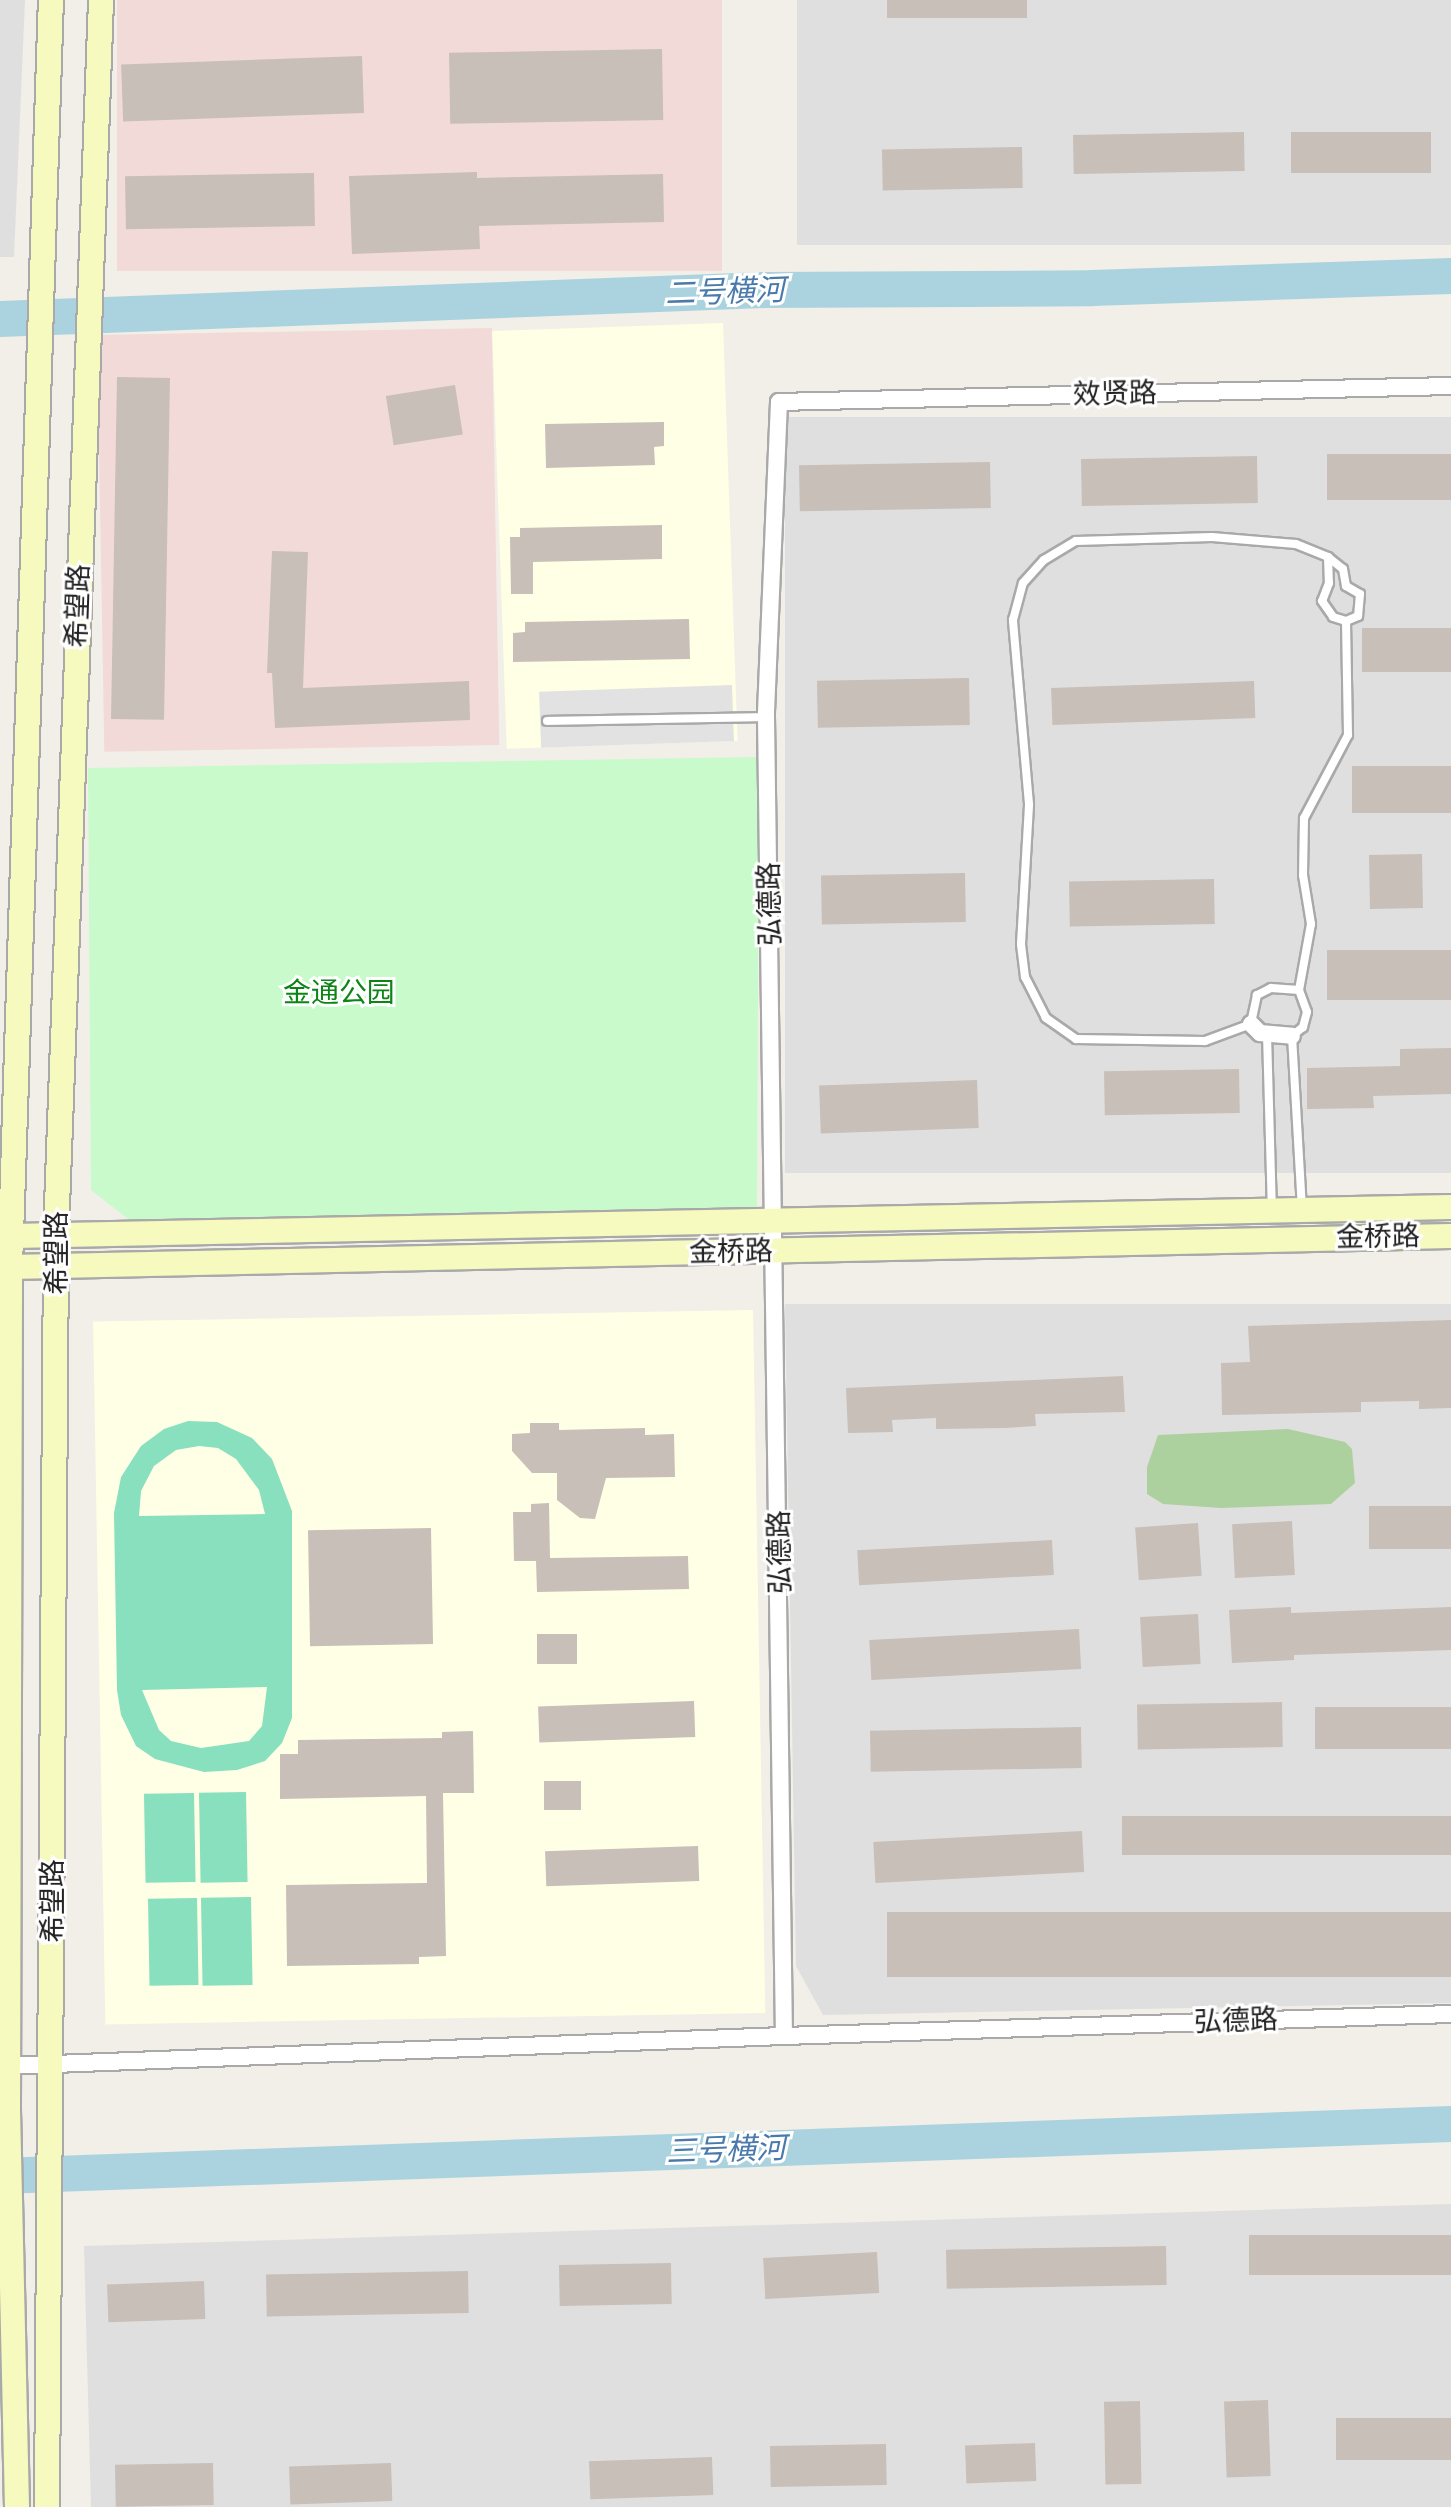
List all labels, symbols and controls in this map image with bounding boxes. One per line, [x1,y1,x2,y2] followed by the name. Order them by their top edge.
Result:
[664,272,786,312] water label: 二号横河
[1073,376,1157,412] street label: 效贤路
[60,563,96,649] street label: 希望路
[752,862,788,946] street label: 弘德路
[283,976,395,1010] park label: 金通公园
[40,1211,74,1295] street label: 希望路
[1336,1219,1420,1255] street label: 金桥路
[689,1234,773,1270] street label: 金桥路
[762,1510,798,1594] street label: 弘德路
[36,1859,70,1943] street label: 希望路
[1193,2003,1279,2039] street label: 弘德路
[665,2130,787,2170] water label: 三号横河

